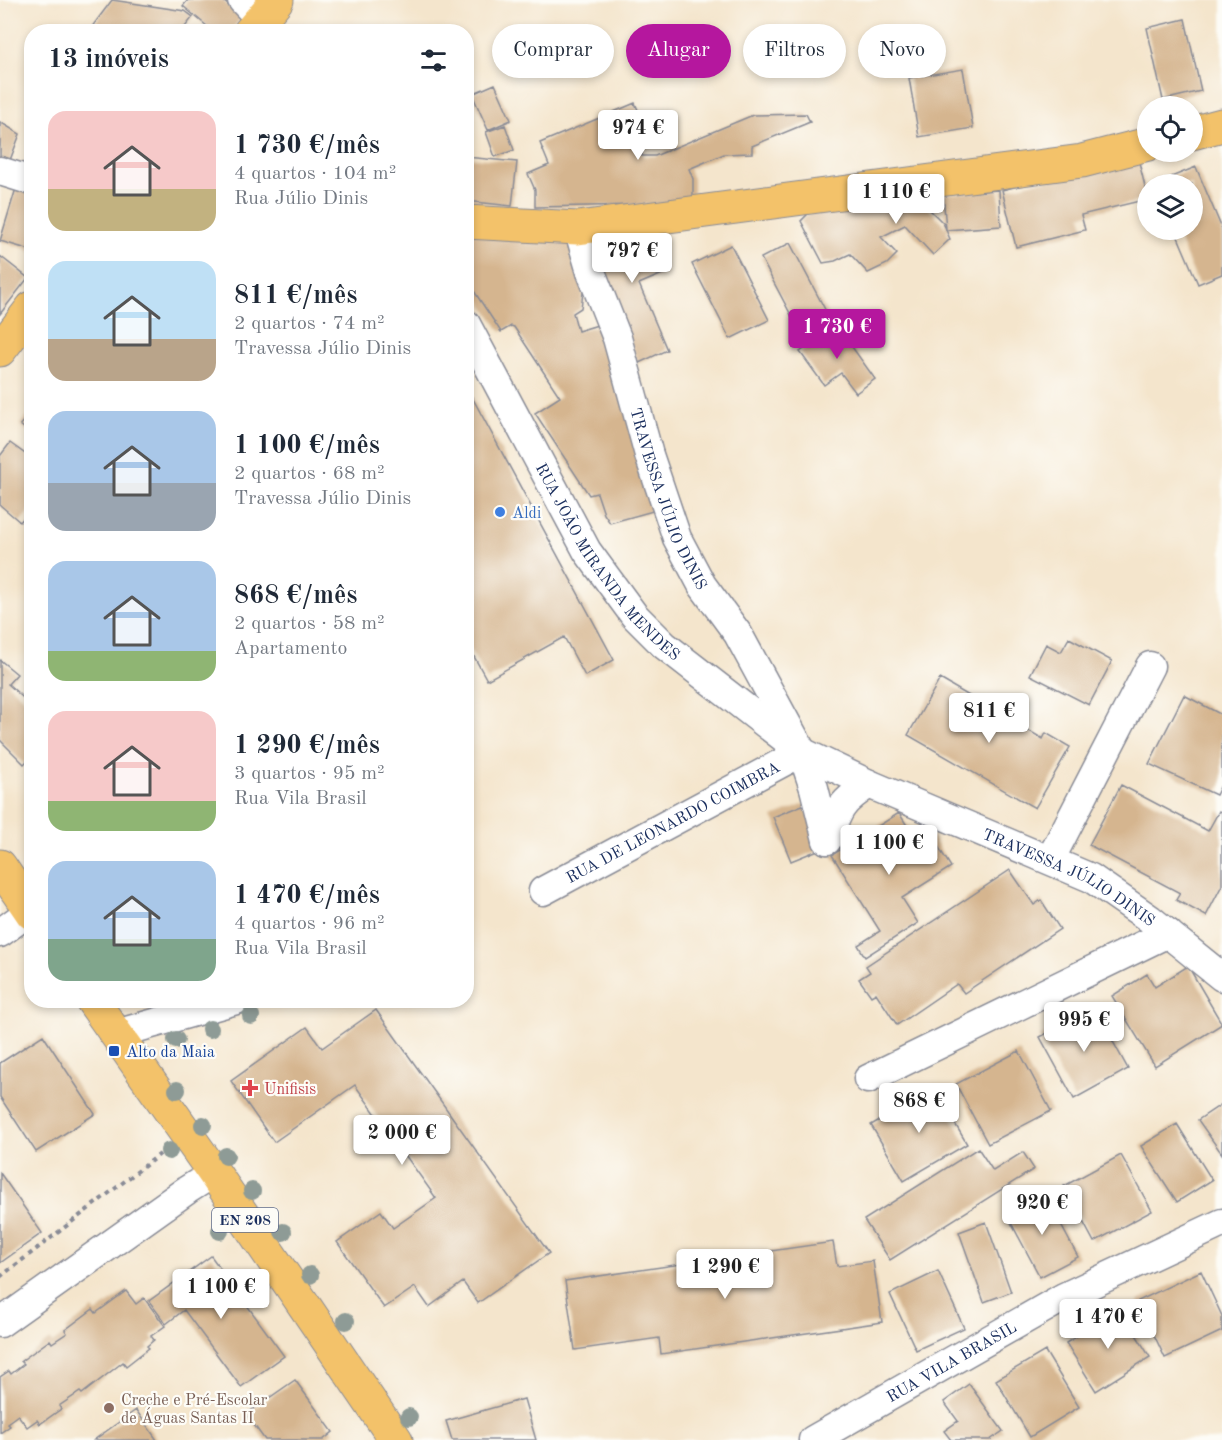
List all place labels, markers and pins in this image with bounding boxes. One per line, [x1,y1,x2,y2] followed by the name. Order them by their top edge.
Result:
[596,110,680,161] pin: 974 €
[841,174,951,225] pin: 1 110 €
[590,233,674,284] pin: 797 €
[782,309,892,360] pin: 1 730 €
[493,505,507,519] marker: Aldi
[512,506,541,522] place label: Aldi
[947,693,1031,744] pin: 811 €
[834,825,944,876] pin: 1 100 €
[1042,1002,1126,1053] pin: 995 €
[107,1044,121,1058] marker: Alto da Maia
[126,1045,215,1061] place label: Alto da Maia
[241,1079,259,1097] marker: Unifisis
[264,1082,316,1098] place label: Unifisis
[877,1083,961,1134] pin: 868 €
[347,1115,457,1166] pin: 2 000 €
[1000,1185,1084,1236] pin: 920 €
[670,1249,780,1300] pin: 1 290 €
[166,1269,276,1320] pin: 1 100 €
[1053,1299,1163,1350] pin: 1 470 €
[121,1393,268,1427] place label: Creche e Pré-Escolar de Águas Santas II
[102,1401,116,1415] marker: Creche e Pré-Escolar de Águas Santas II

